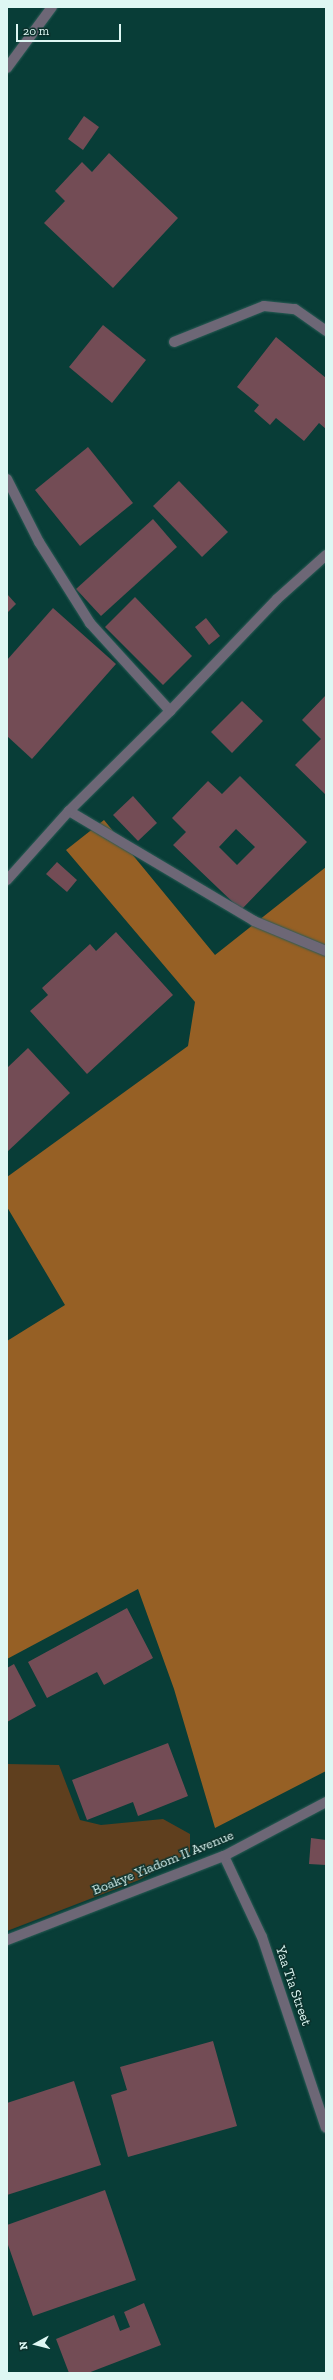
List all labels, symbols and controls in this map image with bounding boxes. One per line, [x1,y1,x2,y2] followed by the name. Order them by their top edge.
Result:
[18,16,123,42] scale bar
[23,24,49,38] text: 20 m
[89,1827,237,1899] street label: Boakye Yiadom II Avenue
[271,1944,315,2028] street label: Yaa Tia Street
[16,2324,56,2364] north arrow
[17,2341,31,2350] text: N

